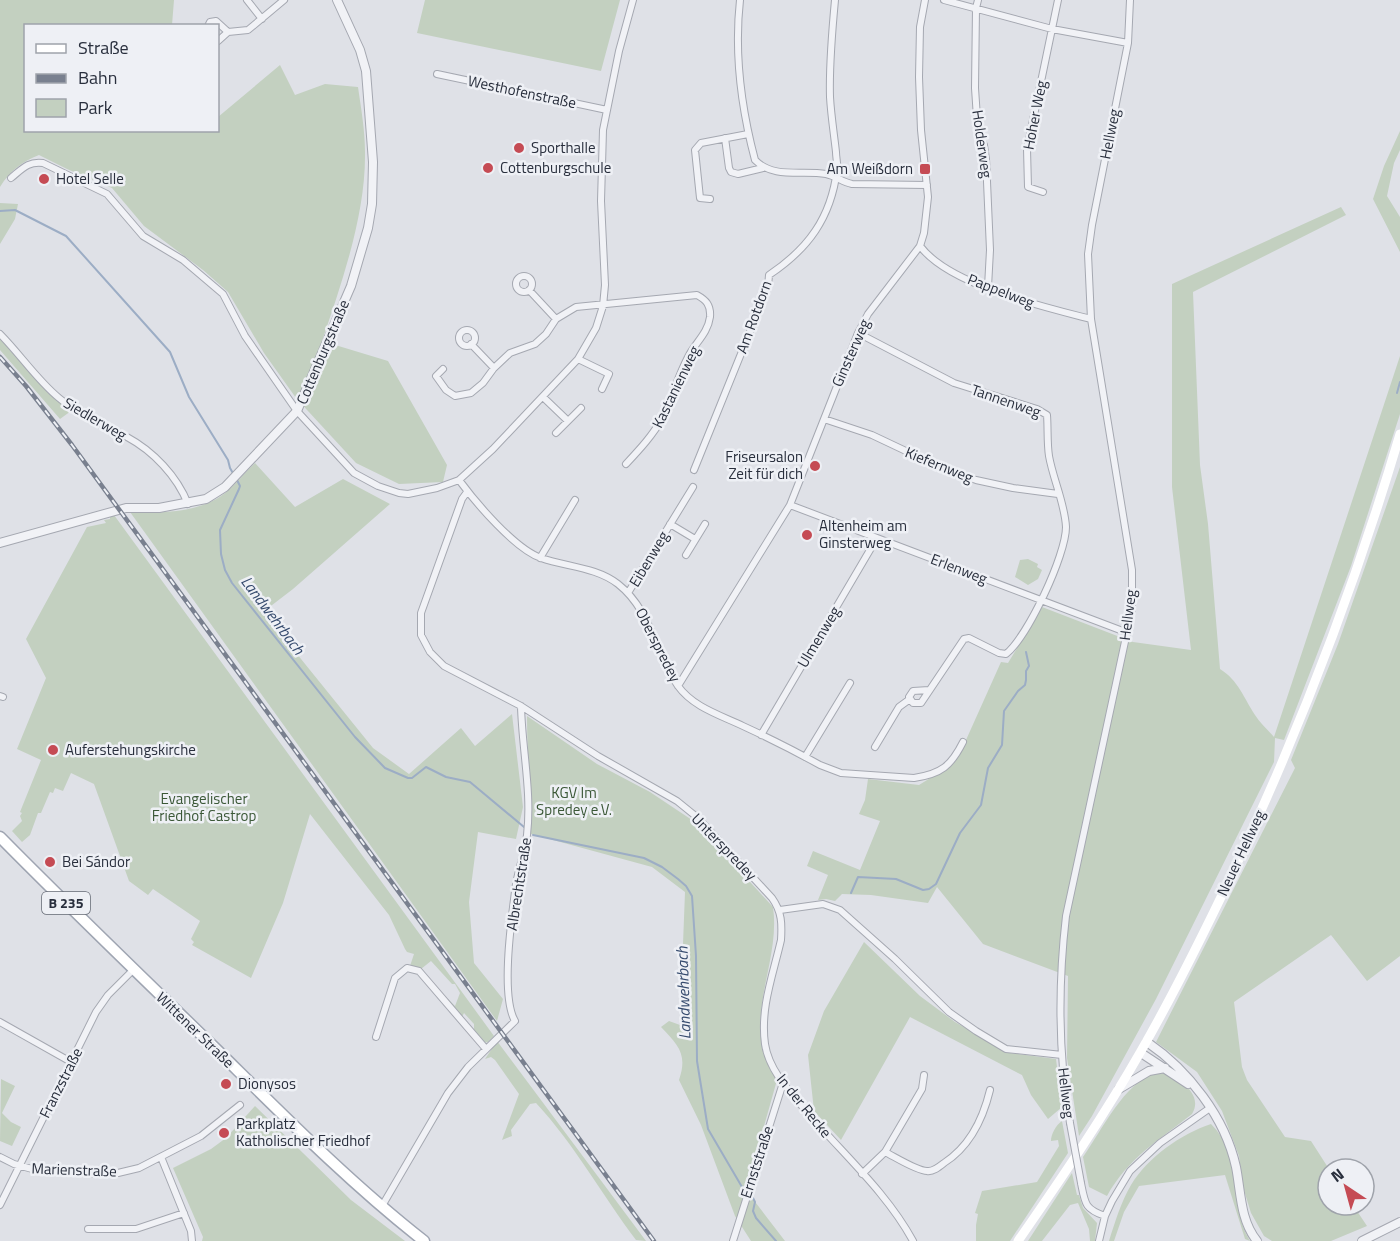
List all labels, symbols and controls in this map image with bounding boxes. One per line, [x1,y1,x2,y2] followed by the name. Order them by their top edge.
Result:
[24,24,219,132] legend
[78,34,129,61] text: Straße
[78,64,117,91] text: Bahn
[466,69,578,114] street label: Westhofenstraße
[1017,78,1053,152] street label: Hoher Weg
[78,94,113,121] text: Park
[1093,106,1126,161] street label: Hellweg
[966,108,999,180] street label: Holderweg
[531,136,596,159] place label: Sporthalle
[512,141,526,155] marker: Sporthalle
[500,156,611,179] place label: Cottenburgschule
[827,157,913,180] place label: Am Weißdorn
[481,161,495,175] marker: Cottenburgschule
[918,162,932,176] marker: Am Weißdorn
[56,167,124,190] place label: Hotel Selle
[37,172,51,186] marker: Hotel Selle
[964,267,1038,314] street label: Pappelweg
[730,277,777,357] street label: Am Rotdorn
[290,296,355,408] street label: Cottenburgstraße
[825,315,876,390] street label: Ginsterweg
[646,341,706,432] street label: Kastanienweg
[968,378,1044,423] street label: Tannenweg
[59,391,131,446] street label: Siedlerweg
[902,440,977,489] street label: Kiefernweg
[725,445,803,485] place label: Friseursalon Zeit für dich
[808,459,822,473] marker: Friseursalon Zeit für dich
[819,514,907,554] place label: Altenheim am Ginsterweg
[623,526,674,591] street label: Eibenweg
[800,528,814,542] marker: Altenheim am Ginsterweg
[927,547,991,590] street label: Erlenweg
[235,571,311,660] water label: Landwehrbach
[1113,588,1142,642] street label: Hellweg
[791,601,846,672] street label: Ulmenweg
[630,604,687,686] street label: Oberspredey
[65,738,196,761] place label: Auferstehungskirche
[46,743,60,757] marker: Auferstehungskirche
[536,781,612,821] park label: KGV Im Spredey e.V.
[152,787,256,827] park label: Evangelischer Friedhof Castrop
[1210,806,1271,900] street label: Neuer Hellweg
[686,808,762,886] street label: Unterspredey
[500,836,537,932] street label: Albrechtstraße
[62,850,130,873] place label: Bei Sándor
[43,855,57,869] marker: Bei Sándor
[42,892,90,914] road number: B 235
[669,945,697,1040] water label: Landwehrbach
[151,986,240,1073] street label: Wittener Straße
[33,1044,88,1122] street label: Franzstraße
[1052,1066,1081,1120] street label: Hellweg
[771,1069,838,1143] street label: In der Recke
[238,1072,296,1095] place label: Dionysos
[219,1077,233,1091] marker: Dionysos
[236,1112,370,1152] place label: Parkplatz Katholischer Friedhof
[734,1123,779,1201] street label: Ernststraße
[217,1126,231,1140] marker: Parkplatz Katholischer Friedhof
[31,1157,117,1182] street label: Marienstraße
[1316,1157,1376,1217] north arrow
[1326,1162,1349,1188] text: N

